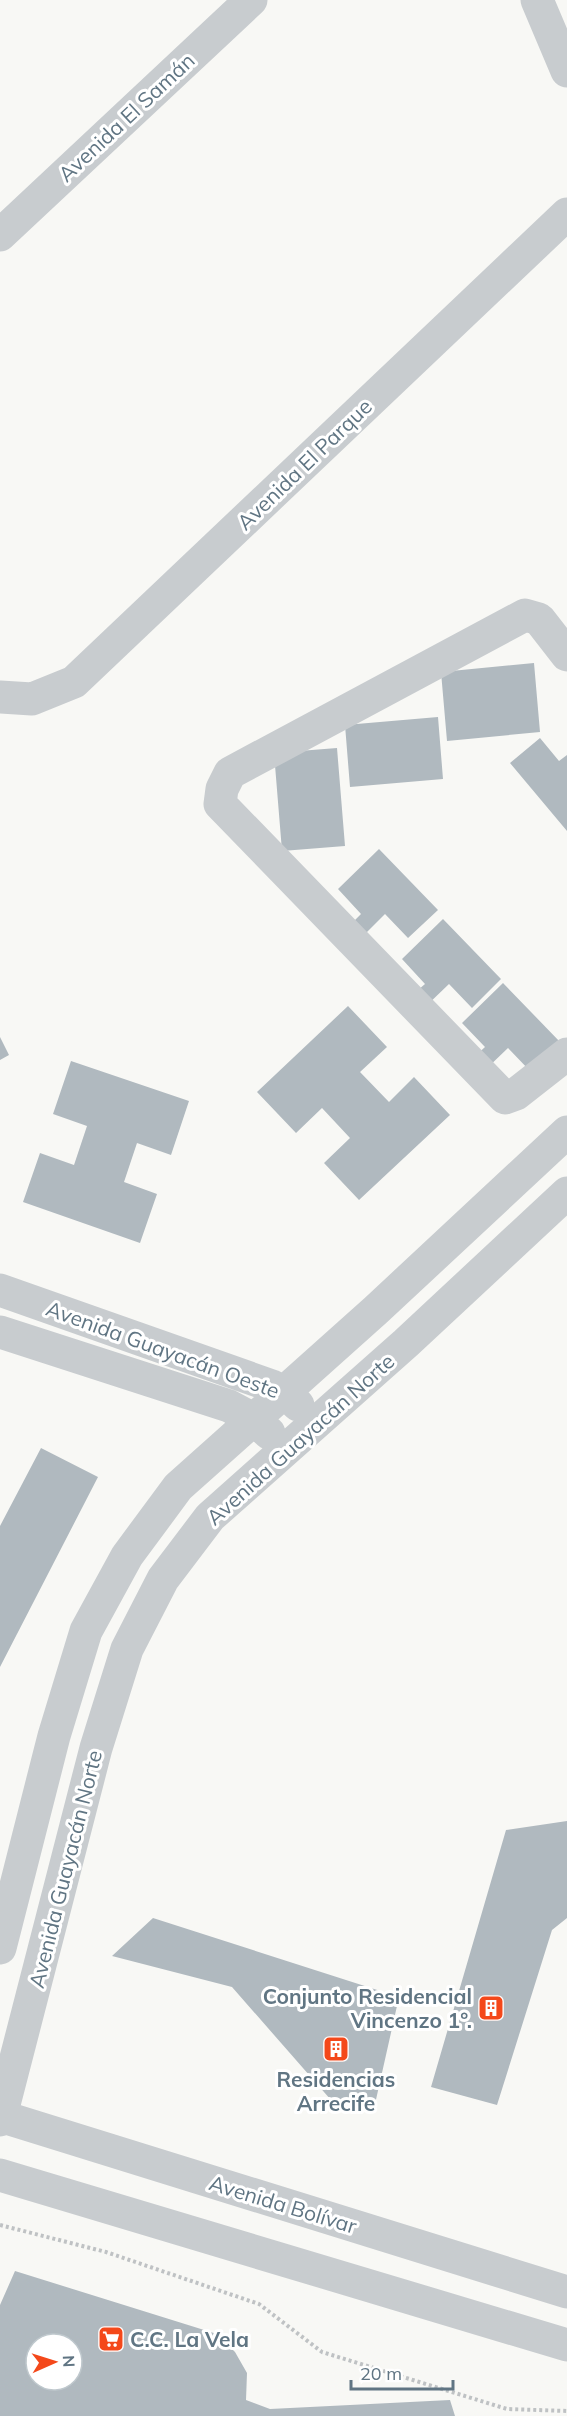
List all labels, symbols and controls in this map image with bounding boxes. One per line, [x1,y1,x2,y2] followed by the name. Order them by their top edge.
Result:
[52,47,200,187] street label: Avenida El Samán
[231,393,377,535] street label: Avenida El Parque
[43,1295,283,1403] street label: Avenida Guayacán Oeste
[201,1348,399,1530] street label: Avenida Guayacán Norte
[23,1747,107,1991] street label: Avenida Guayacán Norte
[263,1983,472,2033] place label: Conjunto Residencial Vincenzo 1°.
[476,1993,506,2023] building icon: Conjunto Residencial Vincenzo 1°.
[321,2034,351,2064] building icon: Residencias Arrecife
[277,2066,395,2116] place label: Residencias Arrecife
[206,2169,360,2239] street label: Avenida Bolívar
[96,2324,126,2354] supermarket icon: C.C. La Vela
[130,2326,249,2352] place label: C.C. La Vela
[24,2332,84,2392] north arrow
[351,2353,453,2391] scale bar
[59,2355,79,2368] text: N
[360,2362,402,2385] text: 20 m

